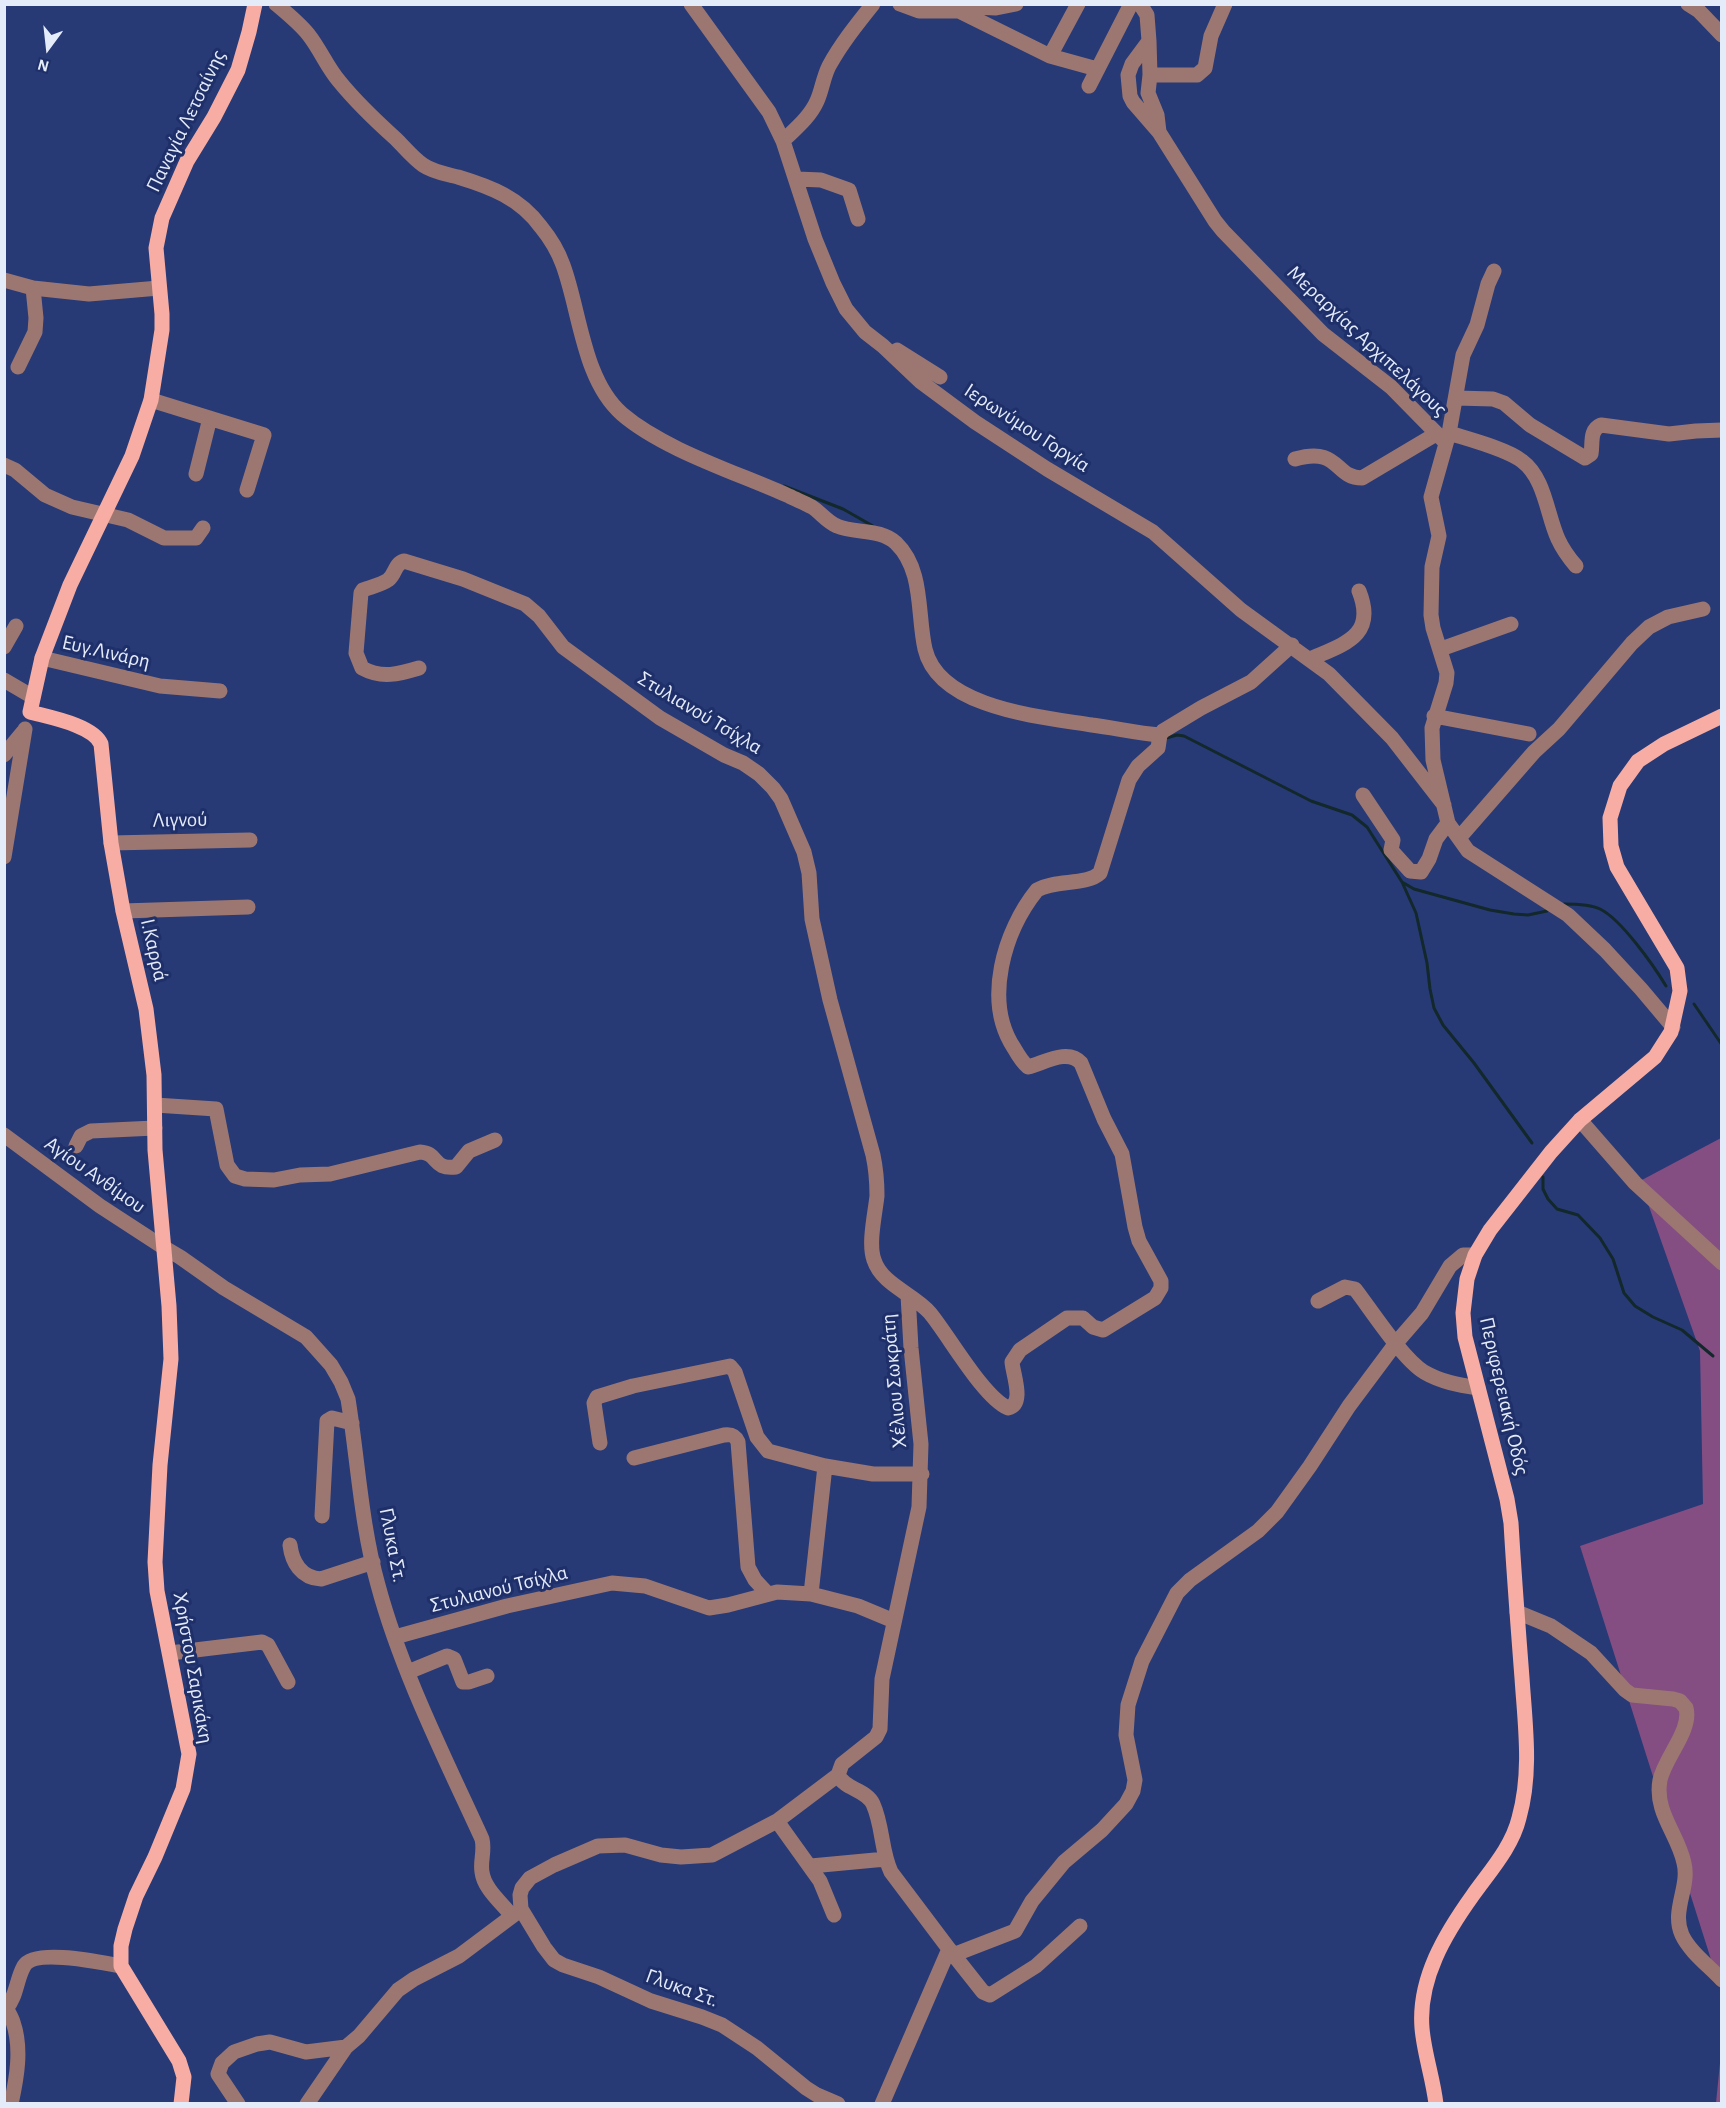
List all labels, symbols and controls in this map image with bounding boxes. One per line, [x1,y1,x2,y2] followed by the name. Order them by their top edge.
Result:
[18,18,78,78] north arrow
[141,46,231,196] street label: Παναγία Λετσαίνης
[36,56,51,75] text: N
[1282,260,1452,422] street label: Μεραρχίας Αρχιπελάγους
[959,378,1095,478] street label: Ιερωνύμου Γοργία
[59,630,153,674] street label: Ευγ.Λινάρη
[633,666,767,760] street label: Στυλιανού Τσίχλα
[152,807,208,833] street label: Λιγνού
[135,916,173,984] street label: Ι.Καρρά
[40,1131,150,1219] street label: Αγίου Ανθίμου
[876,1313,912,1449] street label: Χέλιου Σωκράτη
[1474,1314,1534,1478] street label: Περιφερειακή Οδός
[373,1506,413,1584] street label: Γλυκα Στ.
[427,1560,571,1618] street label: Στυλιανού Τσίχλα
[167,1590,219,1746] street label: Χρήστου Σαρικάκη
[642,1963,722,2013] street label: Γλυκα Στ.

